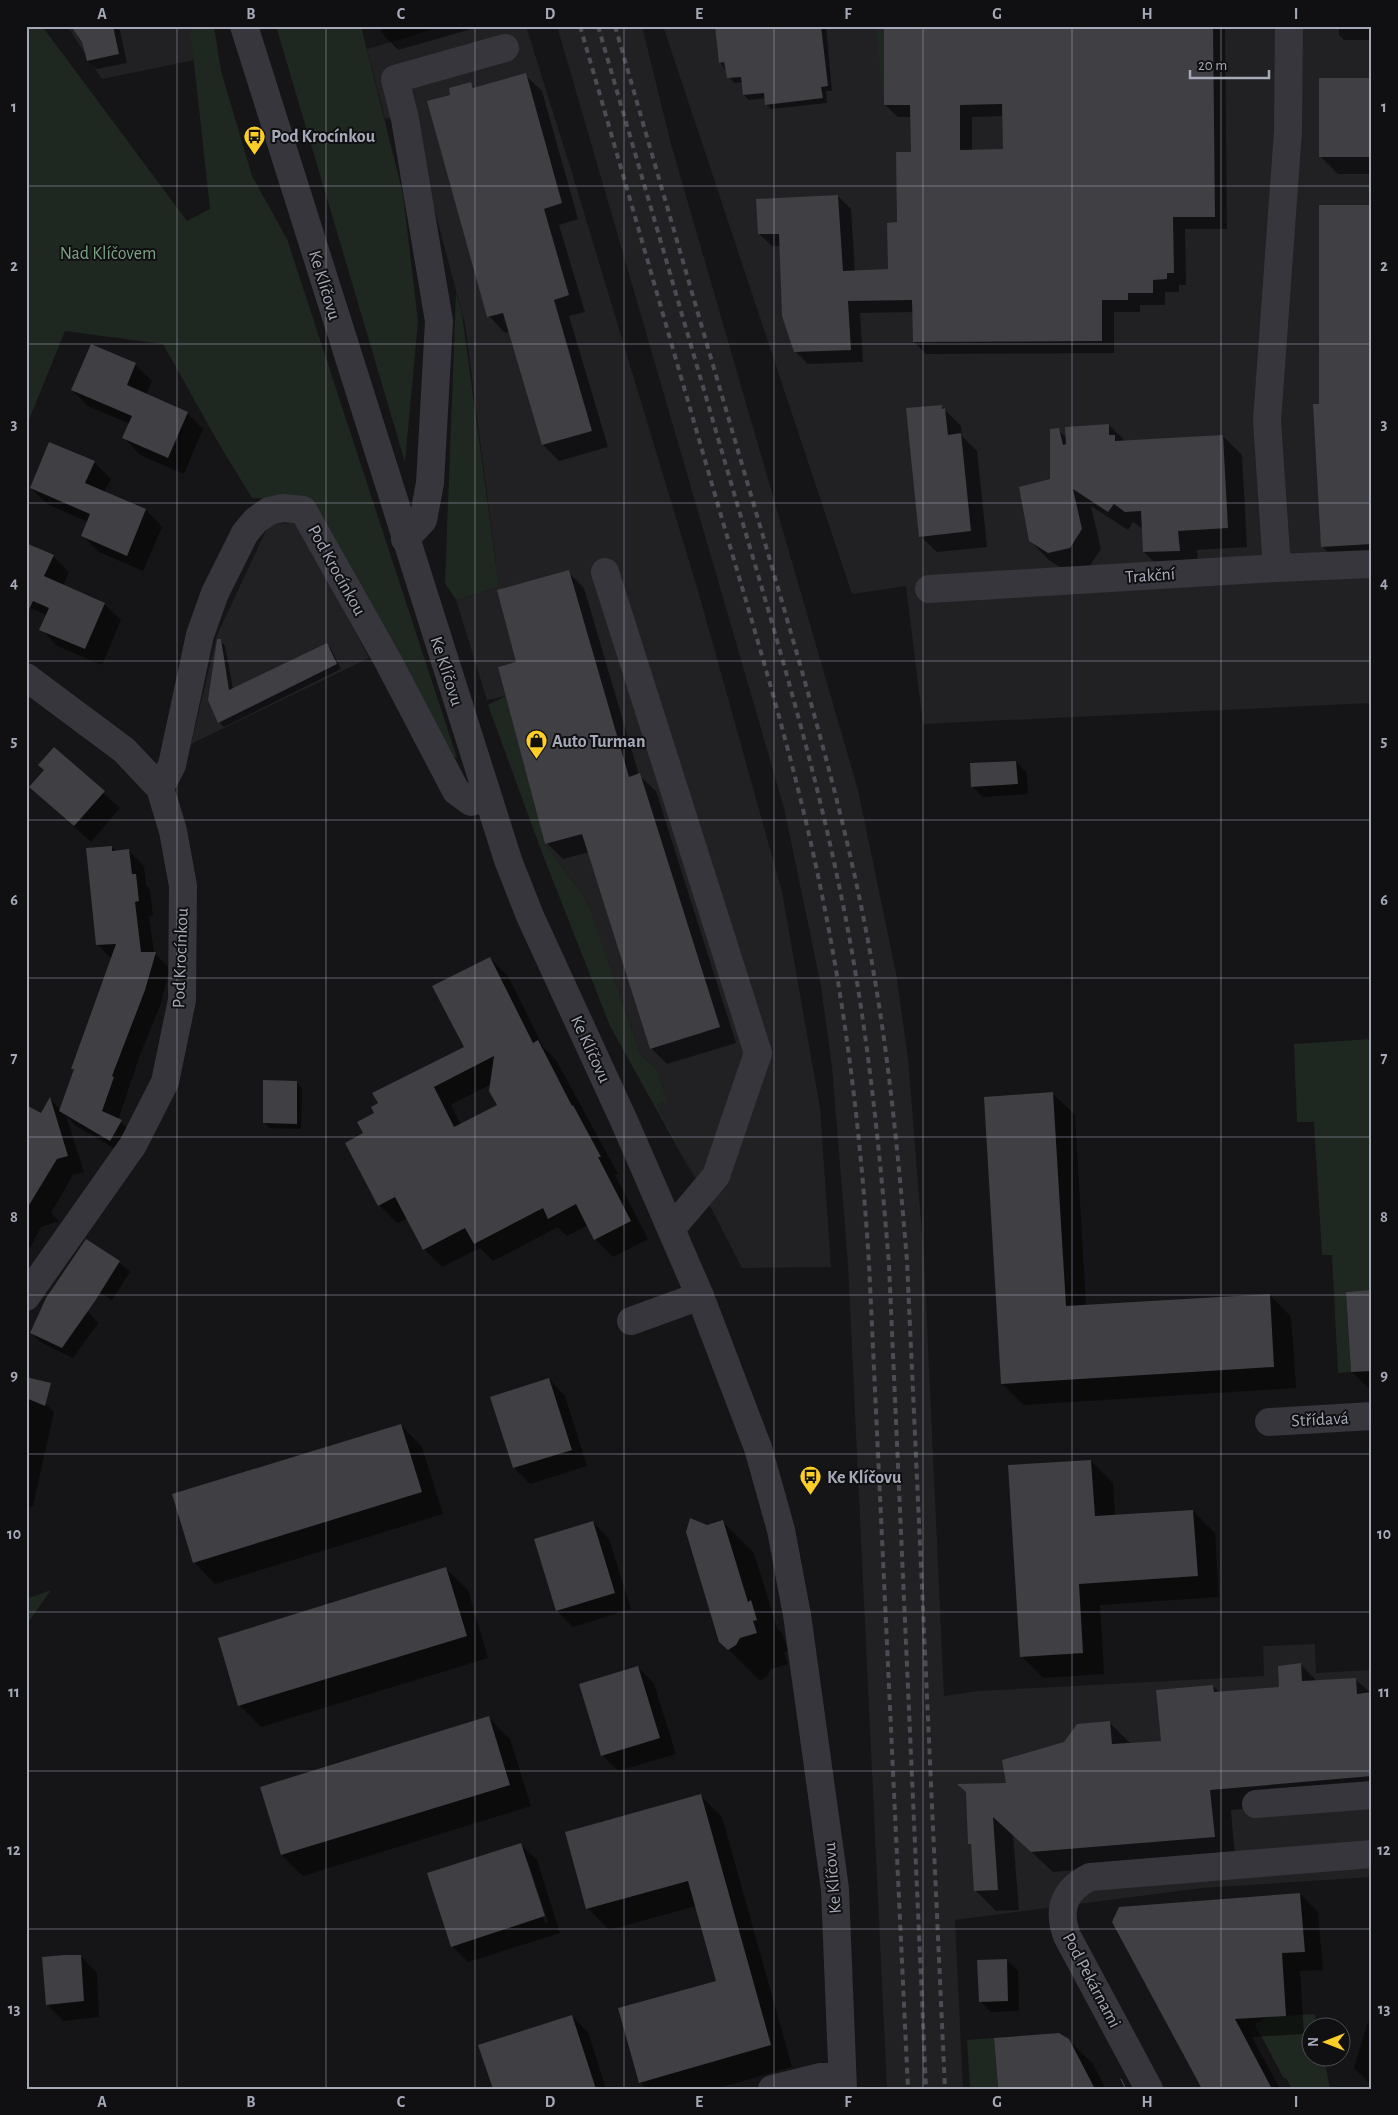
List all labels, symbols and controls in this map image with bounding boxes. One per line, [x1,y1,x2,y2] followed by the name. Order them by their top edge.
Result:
[97,6,107,22] text: A
[246,6,256,22] text: B
[397,6,406,22] text: C
[545,6,556,22] text: D
[695,6,703,22] text: E
[844,6,852,22] text: F
[992,6,1002,22] text: G
[1141,6,1153,22] text: H
[1294,6,1298,22] text: I
[1190,48,1269,80] scale bar
[1198,58,1227,73] text: 20 m
[11,99,17,115] text: 1
[1381,99,1387,115] text: 1
[243,124,267,155] bus stop icon: Pod Krocínkou
[271,128,376,146] place label: Pod Krocínkou
[60,245,156,263] park label: Nad Klíčovem
[305,248,343,322] street label: Ke Klíčovu
[10,258,18,274] text: 2
[1380,258,1388,274] text: 2
[11,416,18,432] text: 3
[1381,416,1388,432] text: 3
[304,522,368,619] street label: Pod Krocínkou
[1125,565,1176,587] street label: Trakční
[10,575,18,591] text: 4
[1380,575,1388,591] text: 4
[426,634,466,708] street label: Ke Klíčovu
[524,729,548,760] shop icon: Auto Turman
[11,733,18,749] text: 5
[552,733,645,751] place label: Auto Turman
[1381,733,1388,749] text: 5
[10,892,18,908] text: 6
[1380,892,1388,908] text: 6
[170,907,192,1009] street label: Pod Krocínkou
[567,1013,613,1086] street label: Ke Klíčovu
[11,1050,18,1066] text: 7
[1381,1050,1388,1066] text: 7
[10,1209,18,1225] text: 8
[1380,1209,1388,1225] text: 8
[10,1367,18,1383] text: 9
[1380,1367,1388,1383] text: 9
[1291,1410,1349,1430] street label: Střídavá
[799,1465,823,1496] bus stop icon: Ke Klíčovu
[827,1469,902,1487] place label: Ke Klíčovu
[7,1526,21,1542] text: 10
[1377,1526,1391,1542] text: 10
[8,1684,20,1700] text: 11
[1378,1684,1390,1700] text: 11
[821,1841,845,1914] street label: Ke Klíčovu
[7,1842,21,1858] text: 12
[1377,1842,1391,1858] text: 12
[1059,1930,1124,2031] street label: Pod Pekárnami
[8,2001,20,2017] text: 13
[1378,2001,1390,2017] text: 13
[1300,2018,1350,2068] north arrow
[1307,2037,1321,2047] text: N
[97,2094,107,2110] text: A
[246,2094,256,2110] text: B
[397,2094,406,2110] text: C
[545,2094,556,2110] text: D
[695,2094,703,2110] text: E
[844,2094,852,2110] text: F
[992,2094,1002,2110] text: G
[1141,2094,1153,2110] text: H
[1294,2094,1298,2110] text: I

